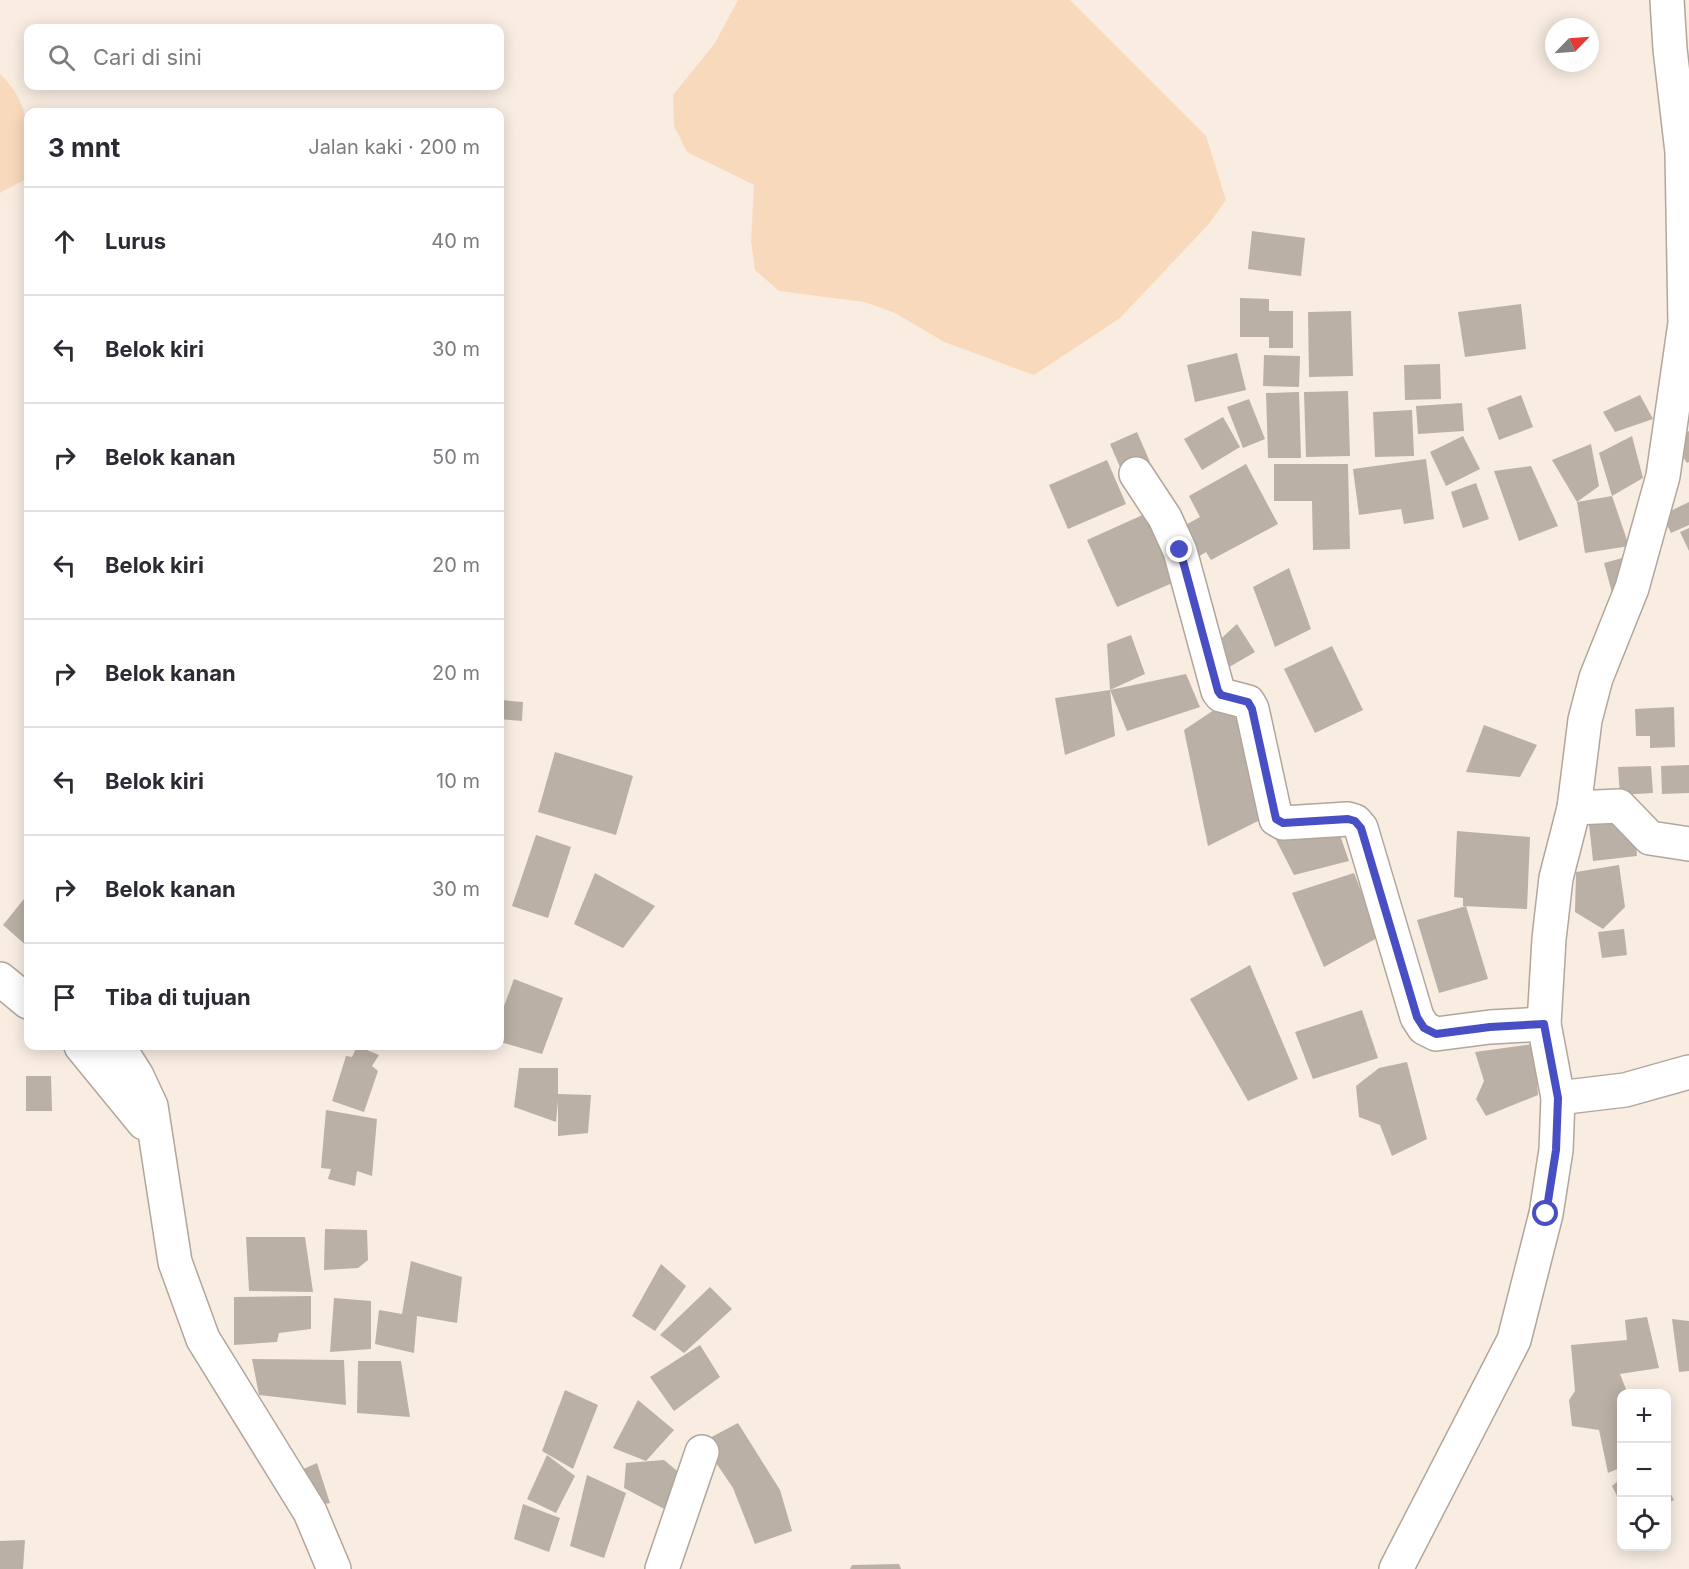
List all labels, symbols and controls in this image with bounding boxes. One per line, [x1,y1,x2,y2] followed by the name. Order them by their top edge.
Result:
[1545,18,1599,72] north arrow
[24,24,504,90] search box
[45,41,78,74] icon: search
[93,44,202,70] text: Cari di sini
[48,132,120,163] text: 3 mnt
[308,135,480,159] text: Jalan kaki · 200 m
[48,225,81,258] icon: ahead
[105,228,166,254] text: Lurus
[431,229,480,253] text: 40 m
[48,333,81,366] icon: left
[105,336,204,362] text: Belok kiri
[432,337,480,361] text: 30 m
[48,441,81,474] icon: right
[105,444,236,470] text: Belok kanan
[432,445,480,469] text: 50 m
[1166,536,1192,562] route end
[48,549,81,582] icon: left
[105,552,204,578] text: Belok kiri
[432,553,480,577] text: 20 m
[48,657,81,690] icon: right
[105,660,236,686] text: Belok kanan
[432,661,480,685] text: 20 m
[48,765,81,798] icon: left
[105,768,204,794] text: Belok kiri
[436,769,480,793] text: 10 m
[48,873,81,906] icon: right
[105,876,236,902] text: Belok kanan
[432,877,480,901] text: 30 m
[48,981,81,1014] icon: arrive
[105,984,251,1010] text: Tiba di tujuan
[1532,1200,1558,1226] route start
[1617,1389,1671,1551] map controls
[1617,1389,1671,1443] button: +
[1617,1443,1671,1497] button: −
[1617,1497,1671,1551] button: locate

